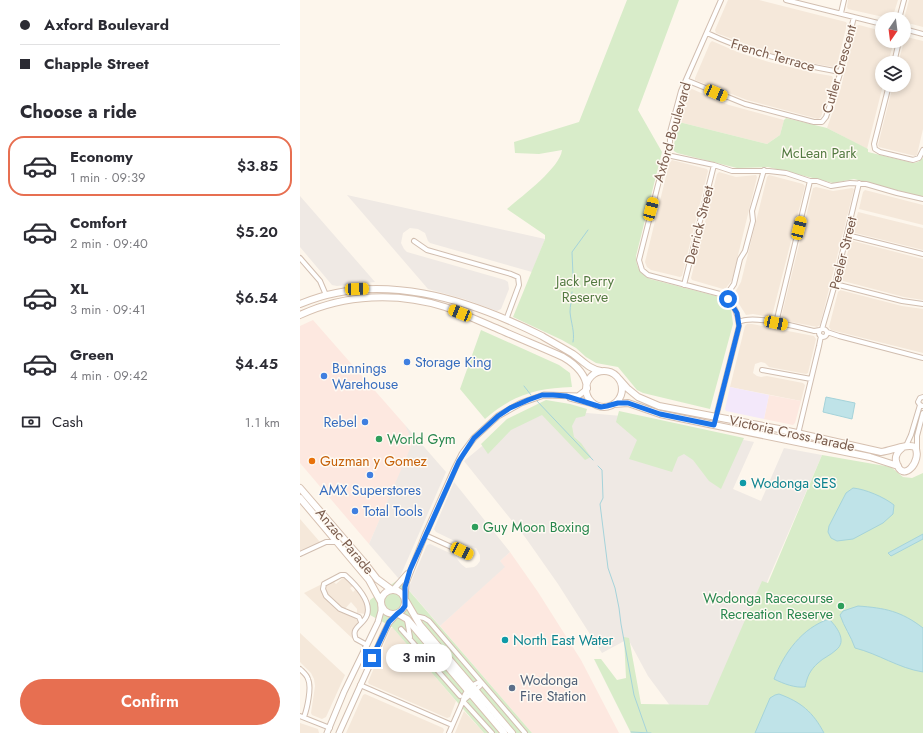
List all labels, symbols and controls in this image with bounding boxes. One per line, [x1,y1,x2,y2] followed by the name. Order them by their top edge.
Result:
[875,12,911,48] north arrow
[875,12,911,92] map controls
[44,14,169,36] text: Axford Boulevard
[817,22,861,116] street label: Cutler Crescent
[729,33,817,77] street label: French Terrace
[44,53,149,75] text: Chapple Street
[875,56,911,92] button: layers
[648,80,696,184] street label: Axford Boulevard
[703,83,729,103] car
[20,99,137,125] text: Choose a ride
[782,143,857,163] park label: McLean Park
[70,146,133,168] text: Economy
[22,148,58,184] icon: car
[237,155,278,177] text: $3.85
[70,168,146,187] text: 1 min · 09:39
[680,183,719,266] street label: Derrick Street
[642,196,660,222] car
[70,212,127,234] text: Comfort
[22,214,58,250] icon: car
[824,214,862,292] street label: Peeler Street
[790,215,808,241] car
[236,221,278,243] text: $5.20
[70,234,148,253] text: 2 min · 09:40
[554,271,615,307] park label: Jack Perry Reserve
[70,278,88,300] text: XL
[22,280,58,316] icon: car
[345,283,369,295] car
[235,287,278,309] text: $6.54
[719,290,737,308] route start
[70,300,146,319] text: 3 min · 09:41
[447,303,473,323] car
[763,315,789,331] car
[70,344,114,366] text: Green
[22,346,58,382] icon: car
[415,352,491,372] place label: Storage King
[235,353,278,375] text: $4.45
[402,357,412,367] marker: Storage King
[332,358,398,394] place label: Bunnings Warehouse
[70,366,148,385] text: 4 min · 09:42
[319,371,329,381] marker: Bunnings Warehouse
[727,410,857,456] street label: Victoria Cross Parade
[20,411,42,433] icon: cash
[52,411,83,433] text: Cash
[324,412,357,432] place label: Rebel
[245,413,280,432] text: 1.1 km
[360,417,370,427] marker: Rebel
[387,429,456,449] place label: World Gym
[374,434,384,444] marker: World Gym
[320,451,428,471] place label: Guzman y Gomez
[307,456,317,466] marker: Guzman y Gomez
[365,470,375,480] marker: AMX Superstores
[751,473,837,493] place label: Wodonga SES
[738,478,748,488] marker: Wodonga SES
[319,480,421,500] place label: AMX Superstores
[363,501,423,521] place label: Total Tools
[311,503,379,579] street label: Anzac Parade
[350,506,360,516] marker: Total Tools
[483,517,590,537] place label: Guy Moon Boxing
[470,522,480,532] marker: Guy Moon Boxing
[449,540,475,562] car
[703,588,833,624] place label: Wodonga Racecourse Recreation Reserve
[836,601,846,611] marker: Wodonga Racecourse Recreation Reserve
[513,630,614,650] place label: North East Water
[500,635,510,645] marker: North East Water
[386,644,452,672] callout: 3 min
[403,648,435,667] text: 3 min
[363,649,381,667] route end
[520,670,586,706] place label: Wodonga Fire Station
[20,679,280,725] button: Confirm
[507,683,517,693] marker: Wodonga Fire Station

